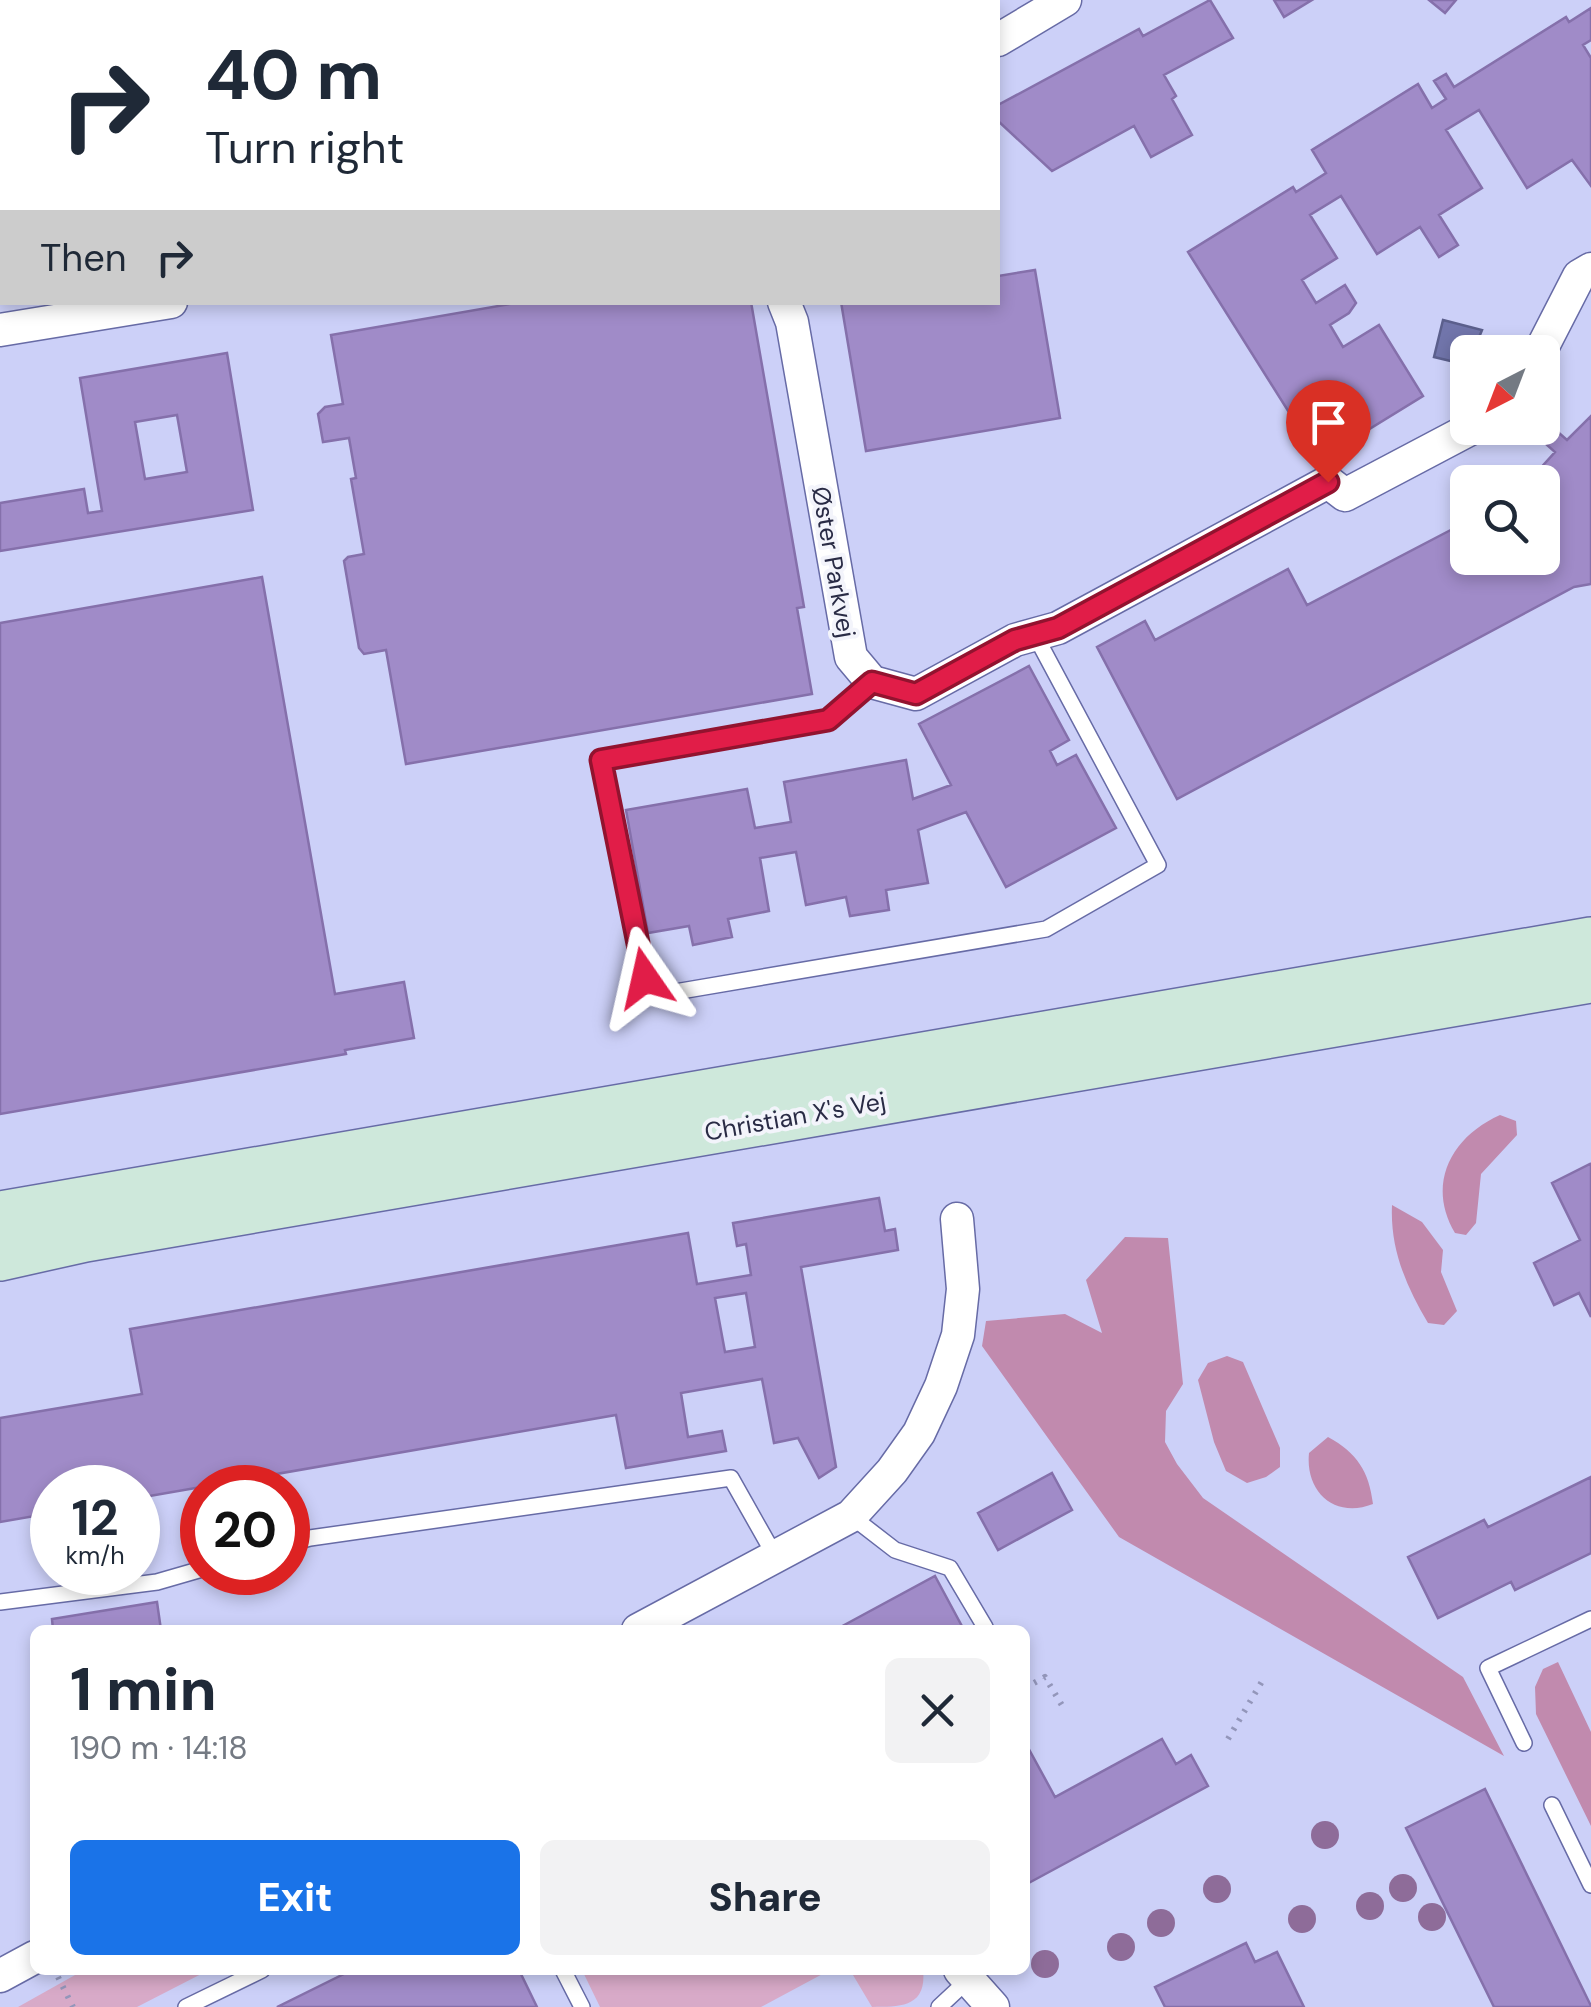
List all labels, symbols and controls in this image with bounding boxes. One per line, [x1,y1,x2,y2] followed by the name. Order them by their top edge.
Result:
[205,30,382,121] text: 40 m
[40,40,170,170] icon: right
[205,118,404,177] text: Turn right
[147,230,202,285] icon: right
[40,233,127,283] text: Then
[1450,335,1560,445] north arrow
[1450,335,1560,575] map controls
[1286,380,1371,483] pin
[1301,395,1356,450] icon: arrive
[1450,465,1560,575] button: search
[804,484,863,640] street label: Øster Parkvej
[593,926,697,1030] position arrow
[702,1084,888,1149] street label: Christian X's Vej
[180,1465,310,1595] speed limit sign: 20
[71,1485,119,1551] text: 12
[65,1539,125,1572] text: km/h
[70,1650,217,1729] text: 1 min
[885,1658,990,1763] button: close
[70,1727,248,1769] text: 190 m · 14:18
[70,1840,520,1955] button: Exit
[540,1840,990,1955] button: Share

